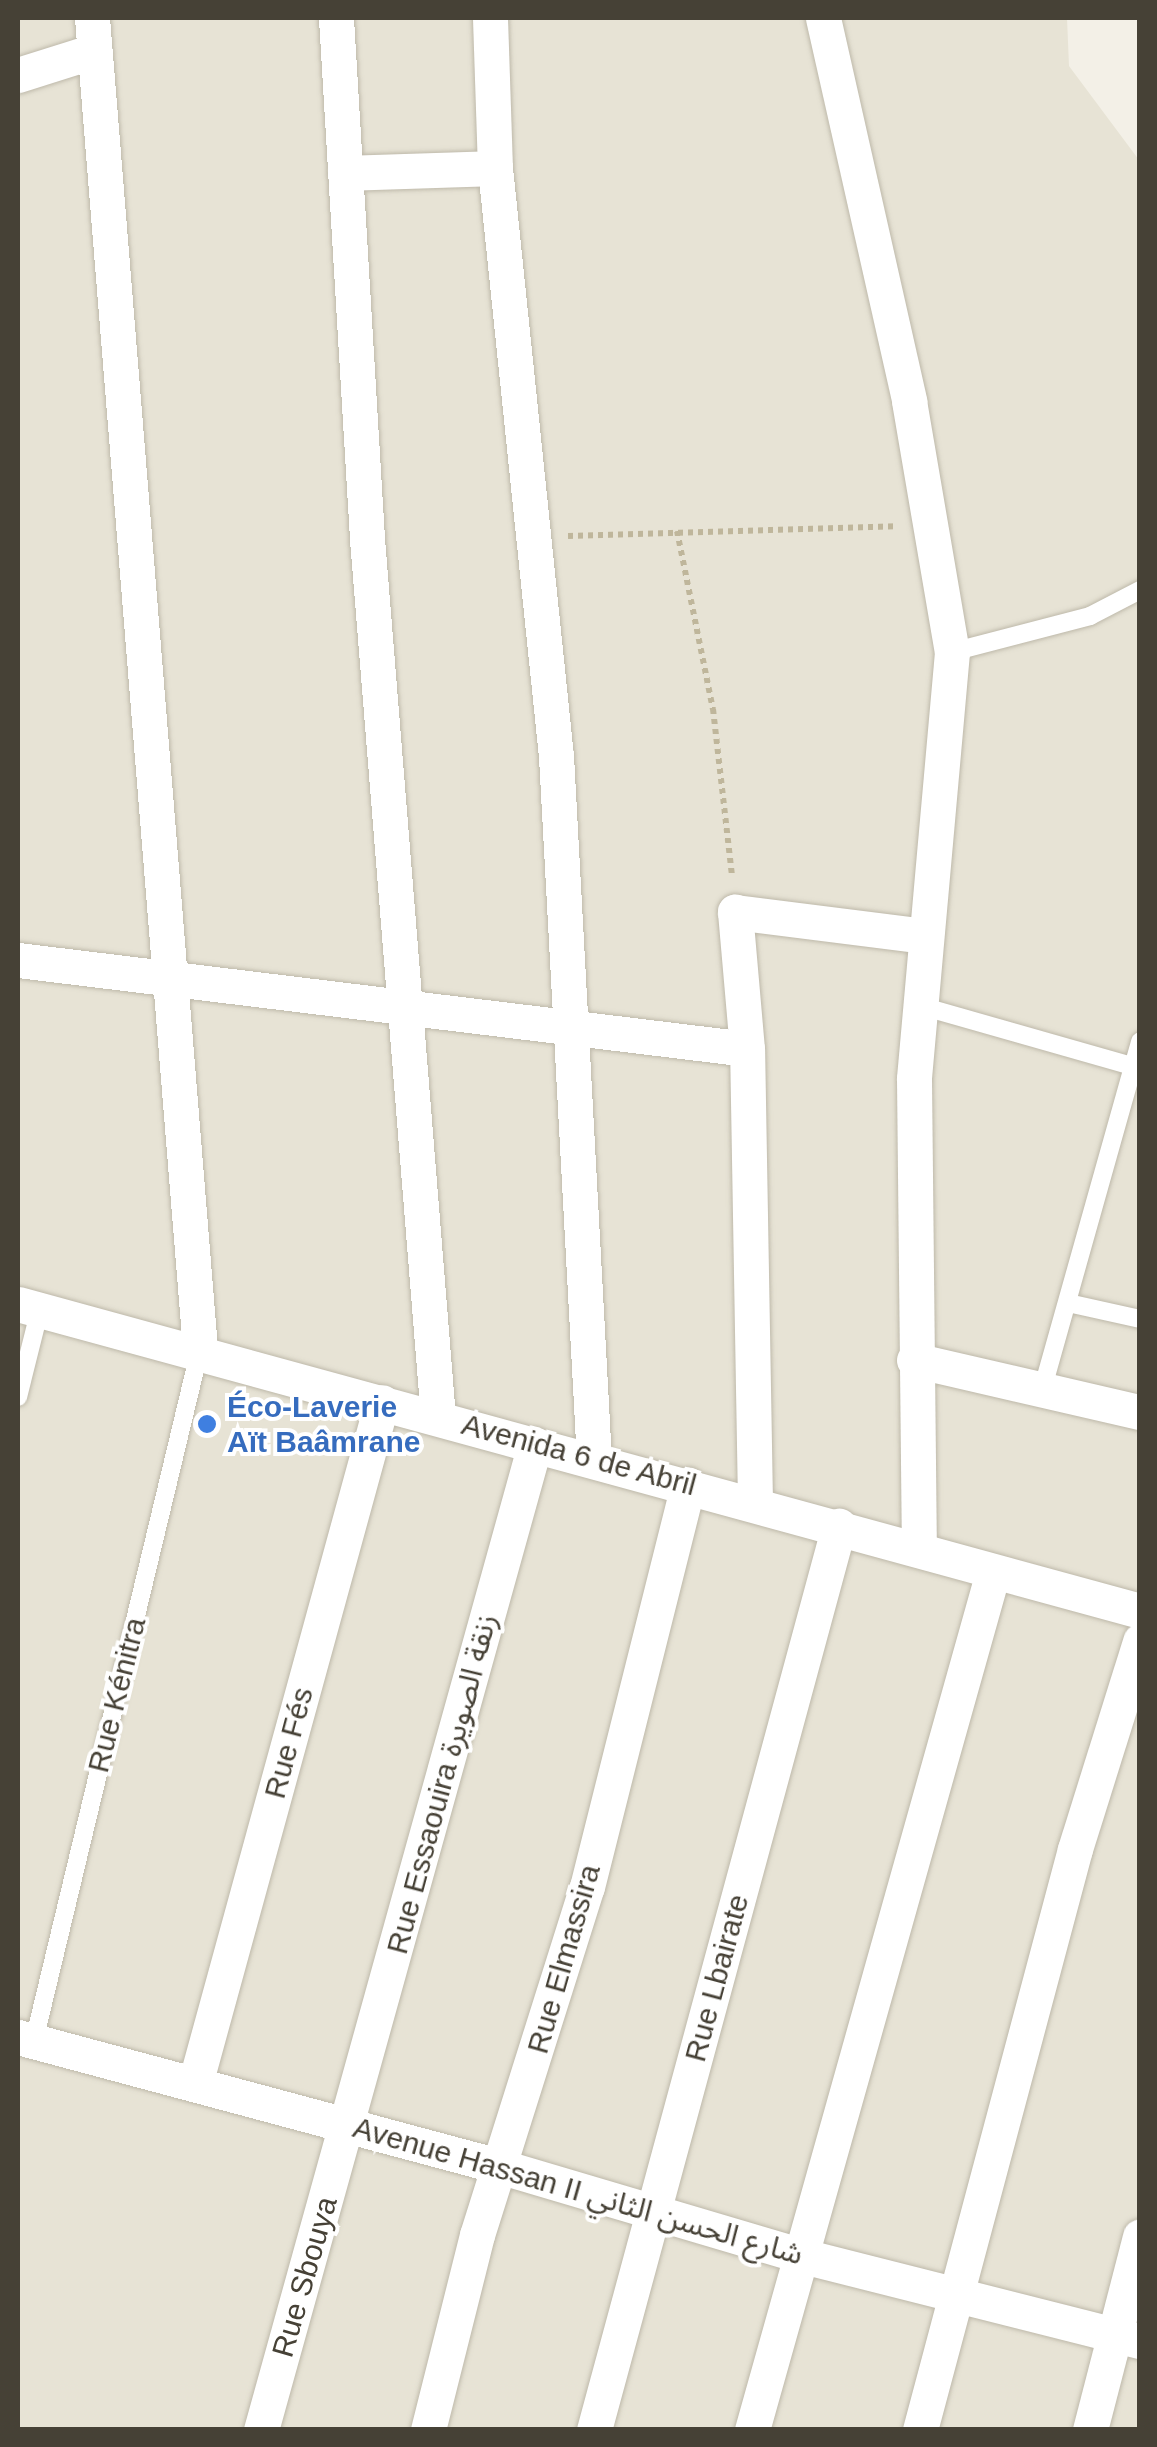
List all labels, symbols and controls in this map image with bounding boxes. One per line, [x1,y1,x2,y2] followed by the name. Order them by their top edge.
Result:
[227,1389,420,1460] place label: Éco-Laverie Aït Baâmrane
[457,1406,701,1504] street label: Avenida 6 de Abril
[196,1413,218,1435] marker: Éco-Laverie Aït Baâmrane
[379,1610,505,1958] street label: Rue Essaouira زنقة الصويرة
[80,1614,154,1776] street label: Rue Kénitra
[257,1684,321,1802] street label: Rue Fés
[520,1860,608,2058] street label: Rue Elmassira
[677,1890,757,2066] street label: Rue Lbairate
[349,2109,807,2273] street label: Avenue Hassan II شارع الحسن الثاني
[265,2193,345,2361] street label: Rue Sbouya

